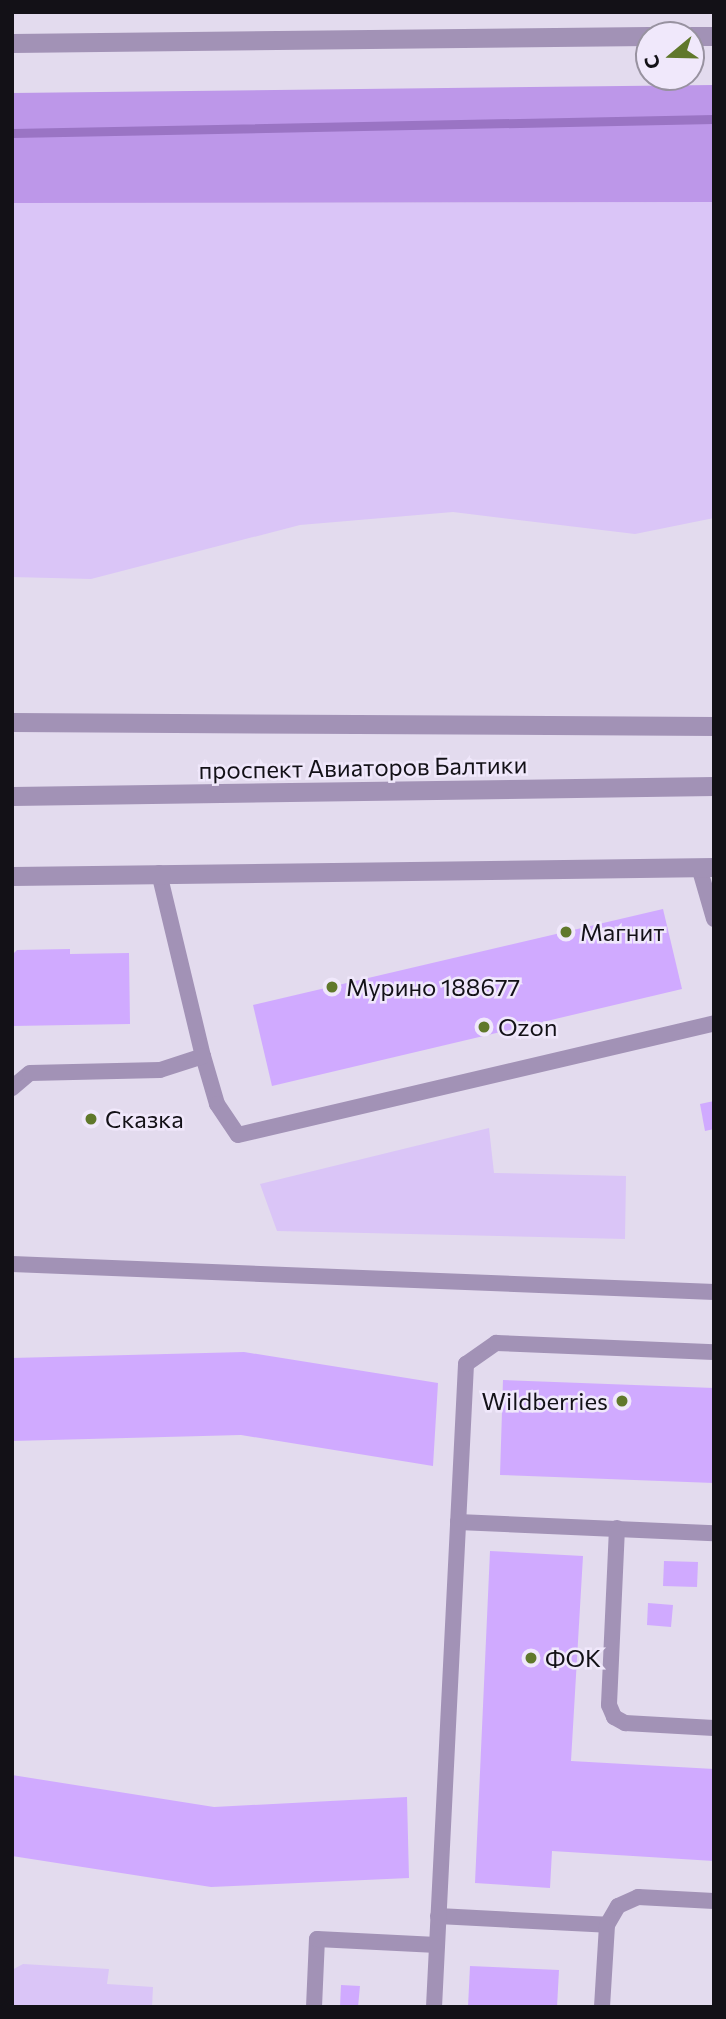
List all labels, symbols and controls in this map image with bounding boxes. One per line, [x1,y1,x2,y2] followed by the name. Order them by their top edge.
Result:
[635,21,705,91] north arrow
[639,52,665,72] text: С
[198,750,528,784] street label: проспект Авиаторов Балтики
[580,918,664,946] place label: Магнит
[558,924,574,940] marker: Магнит
[346,973,520,1001] place label: Мурино 188677
[324,979,340,995] marker: Мурино 188677
[498,1013,558,1041] place label: Ozon
[476,1019,492,1035] marker: Ozon
[105,1105,184,1133] place label: Сказка
[83,1111,99,1127] marker: Сказка
[482,1387,608,1415] place label: Wildberries
[614,1393,630,1409] marker: Wildberries
[545,1644,601,1672] place label: ФОК
[523,1650,539,1666] marker: ФОК

